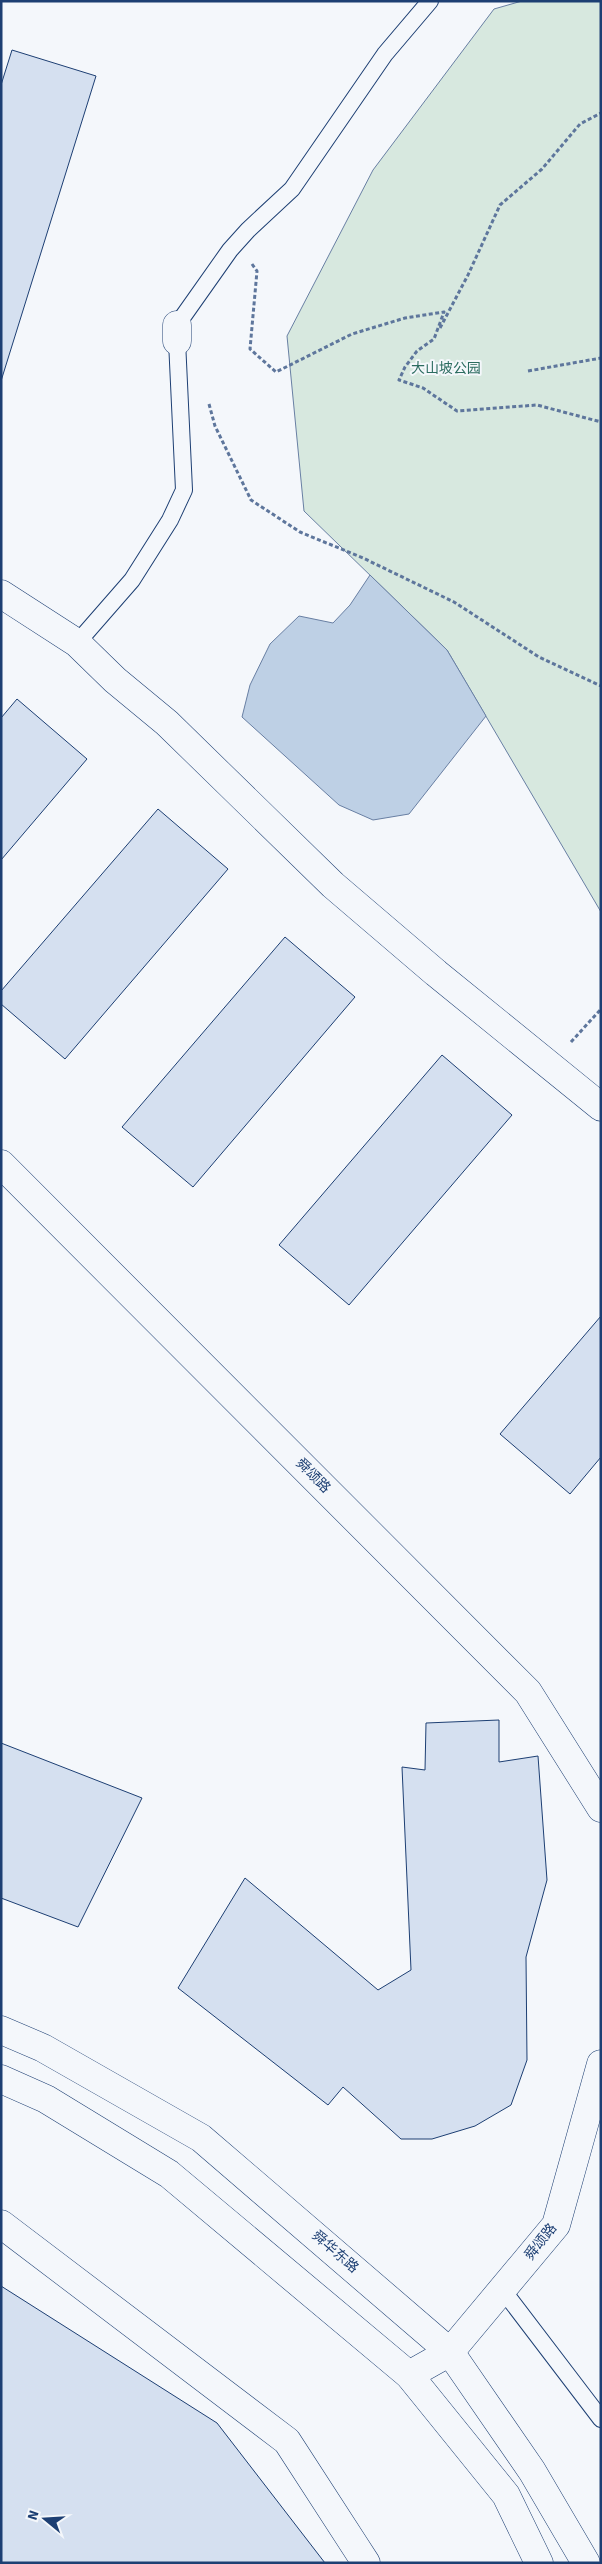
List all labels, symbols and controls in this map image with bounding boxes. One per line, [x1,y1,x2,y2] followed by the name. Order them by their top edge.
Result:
[411,359,481,379] park label: 大山坡公园
[291,1454,335,1498] street label: 舜颂路
[520,2219,562,2265] street label: 舜颂路
[307,2226,363,2278] street label: 舜华东路
[20,2494,70,2544] north arrow
[23,2508,45,2523] text: N

